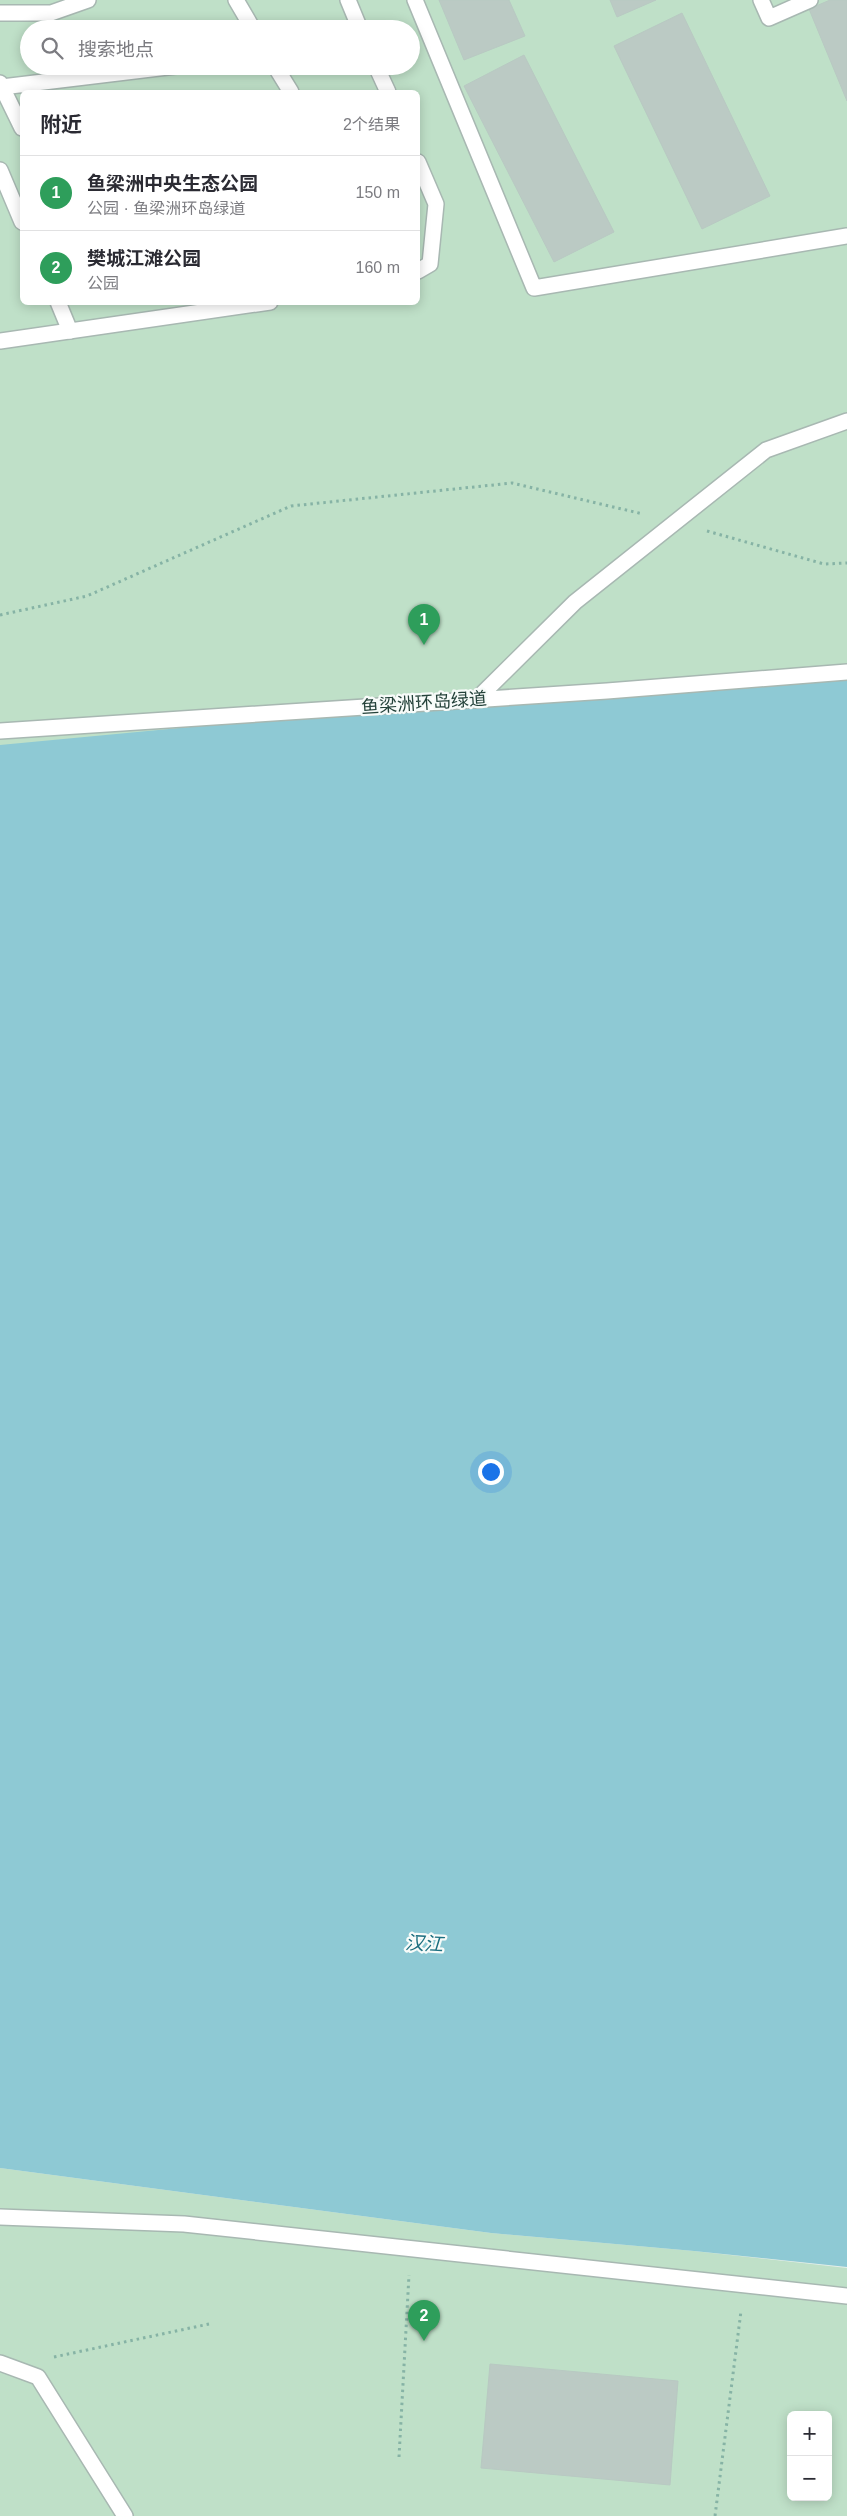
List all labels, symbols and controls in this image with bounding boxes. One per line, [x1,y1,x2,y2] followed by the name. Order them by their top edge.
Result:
[20,20,420,75] search box
[38,34,66,62] icon: search
[78,39,154,60] text: 搜索地点
[40,113,82,136] text: 附近
[343,116,400,133] text: 2个结果
[87,173,258,194] text: 鱼梁洲中央生态公园
[52,184,60,201] text: 1
[356,184,400,201] text: 150 m
[87,200,245,217] text: 公园 · 鱼梁洲环岛绿道
[87,248,201,269] text: 樊城江滩公园
[52,259,60,276] text: 2
[356,259,400,276] text: 160 m
[87,275,119,292] text: 公园
[408,604,440,645] pin: 1
[360,689,488,717] street label: 鱼梁洲环岛绿道
[478,1459,504,1485] your location
[404,1932,445,1955] water label: 汉江
[408,2300,440,2341] pin: 2
[787,2411,832,2501] map controls
[787,2411,832,2456] button: +
[787,2456,832,2501] button: −

